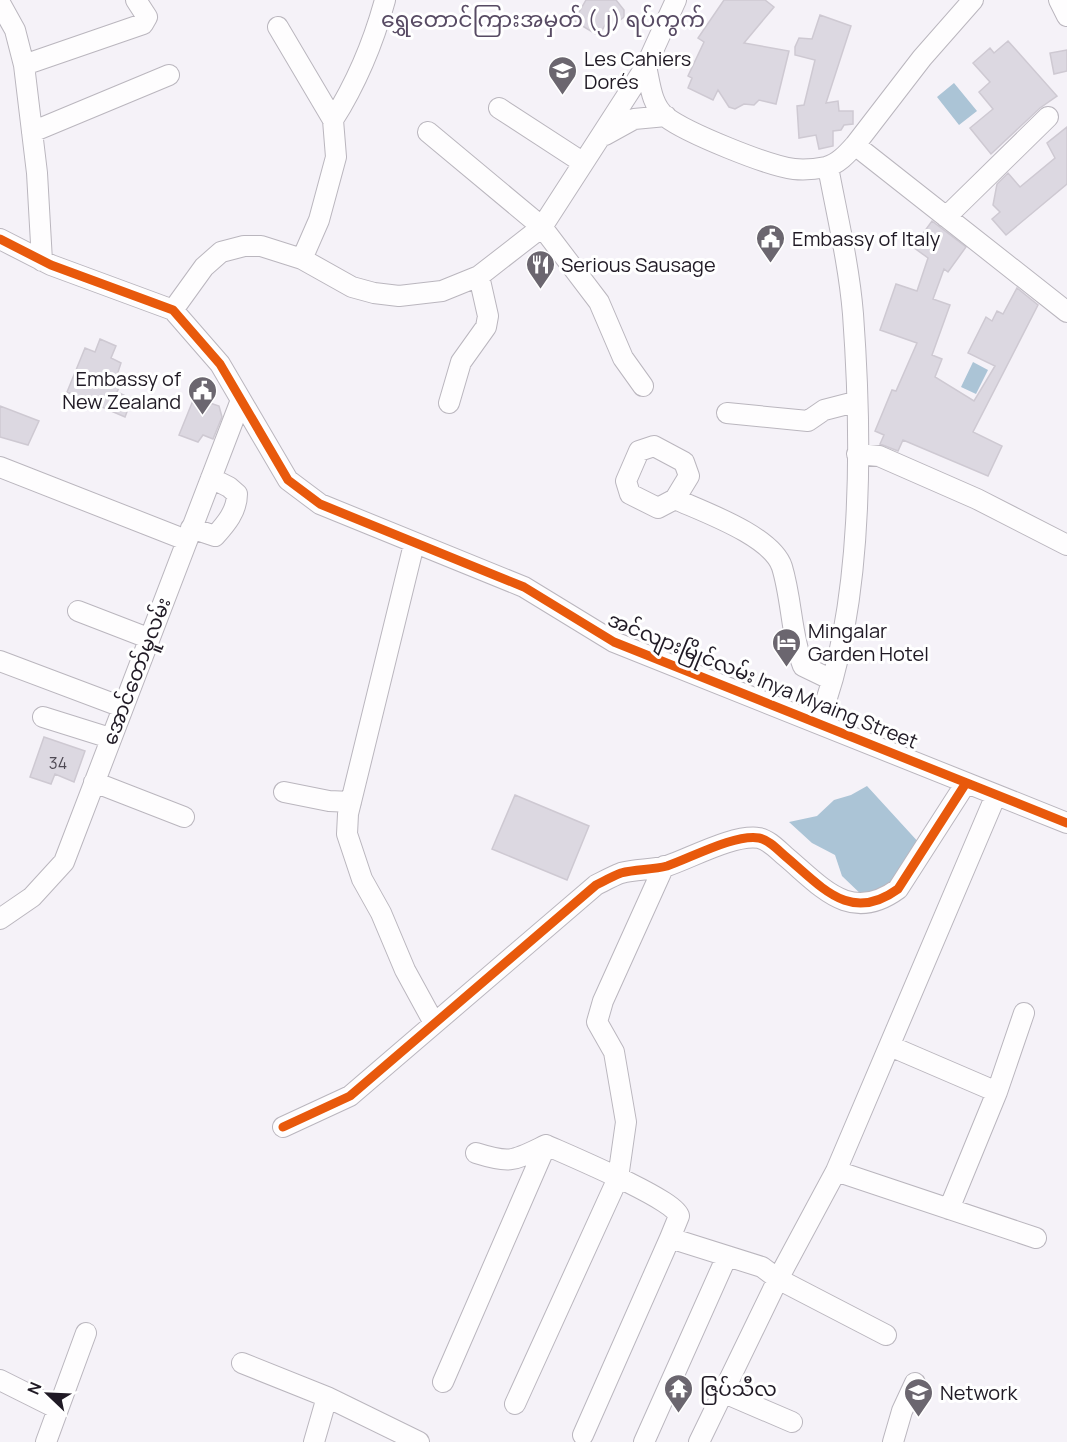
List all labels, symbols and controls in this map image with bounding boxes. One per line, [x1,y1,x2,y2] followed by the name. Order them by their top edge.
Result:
[381,4,705,37] district label: ရွှေတောင်ကြားအမှတ် (၂) ရပ်ကွက်
[584,45,691,95] place label: Les Cahiers Dorés
[547,54,579,96] school or university icon: Les Cahiers Dorés
[755,222,787,264] public building icon: Embassy of Italy
[792,225,941,252] place label: Embassy of Italy
[524,248,556,290] restaurant icon: Serious Sausage
[561,251,716,278] place label: Serious Sausage
[62,365,181,415] place label: Embassy of New Zealand
[186,374,218,416] public building icon: Embassy of New Zealand
[95,593,180,750] street label: အောင်တော်မူလမ်း
[603,605,922,757] street label: အင်လျားမြိုင်လမ်း Inya Myaing Street
[808,617,929,667] place label: Mingalar Garden Hotel
[771,626,803,668] hotel icon: Mingalar Garden Hotel
[49,752,67,774] house number: 34
[18,1364,78,1424] north arrow
[663,1372,695,1414] temple icon: ဇြပ်သီလ
[700,1375,777,1405] place label: ဇြပ်သီလ
[903,1376,935,1418] school or university icon: Network
[22,1379,47,1398] text: N
[940,1379,1018,1406] place label: Network

